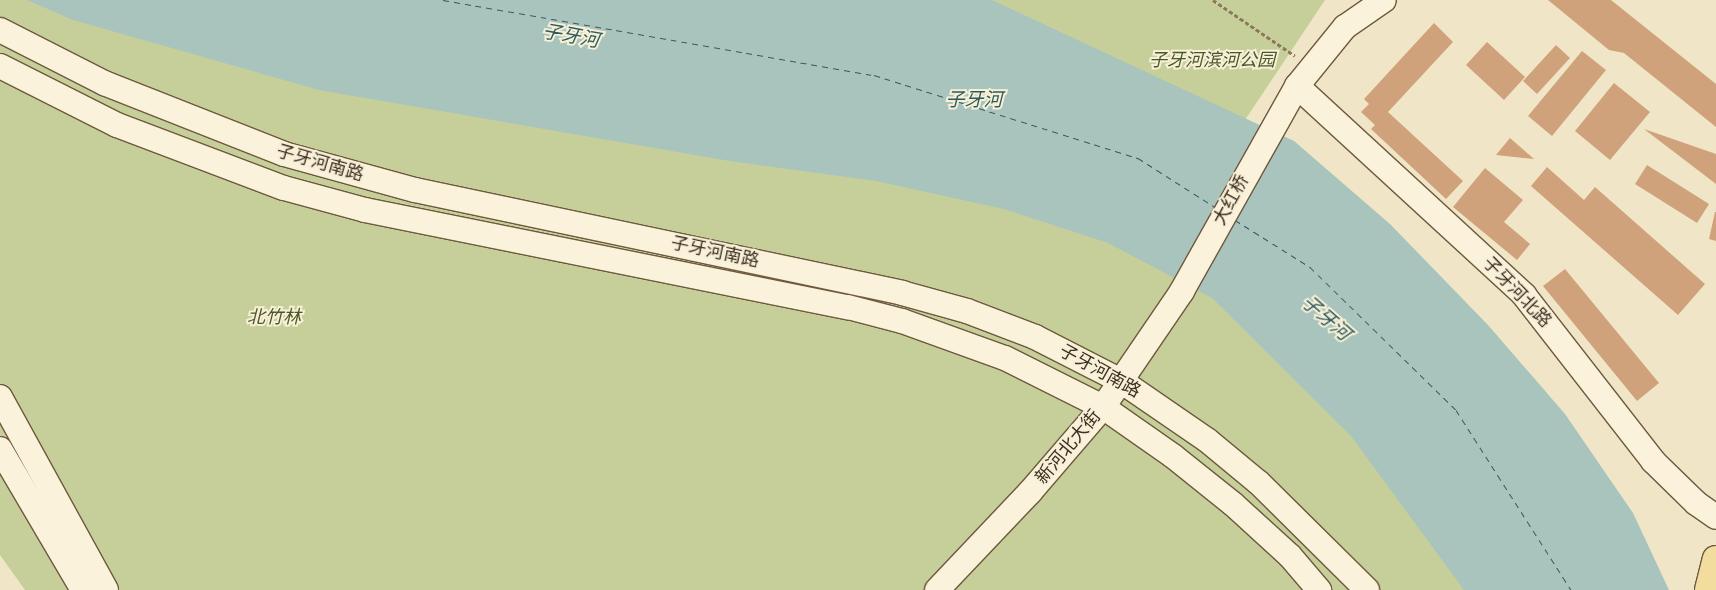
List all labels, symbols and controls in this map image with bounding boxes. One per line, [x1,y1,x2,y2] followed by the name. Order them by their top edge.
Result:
[541,20,601,52] water label: 子牙河
[1149,49,1275,71] park label: 子牙河滨河公园
[946,89,1002,111] water label: 子牙河
[274,140,366,186] street label: 子牙河南路
[1208,171,1254,229] street label: 大红桥
[669,232,761,272] street label: 子牙河南路
[1478,252,1556,332] street label: 子牙河北路
[1297,291,1355,345] water label: 子牙河
[247,306,301,328] park label: 北竹林
[1055,340,1145,402] street label: 子牙河南路
[1031,406,1105,488] street label: 新河北大街

